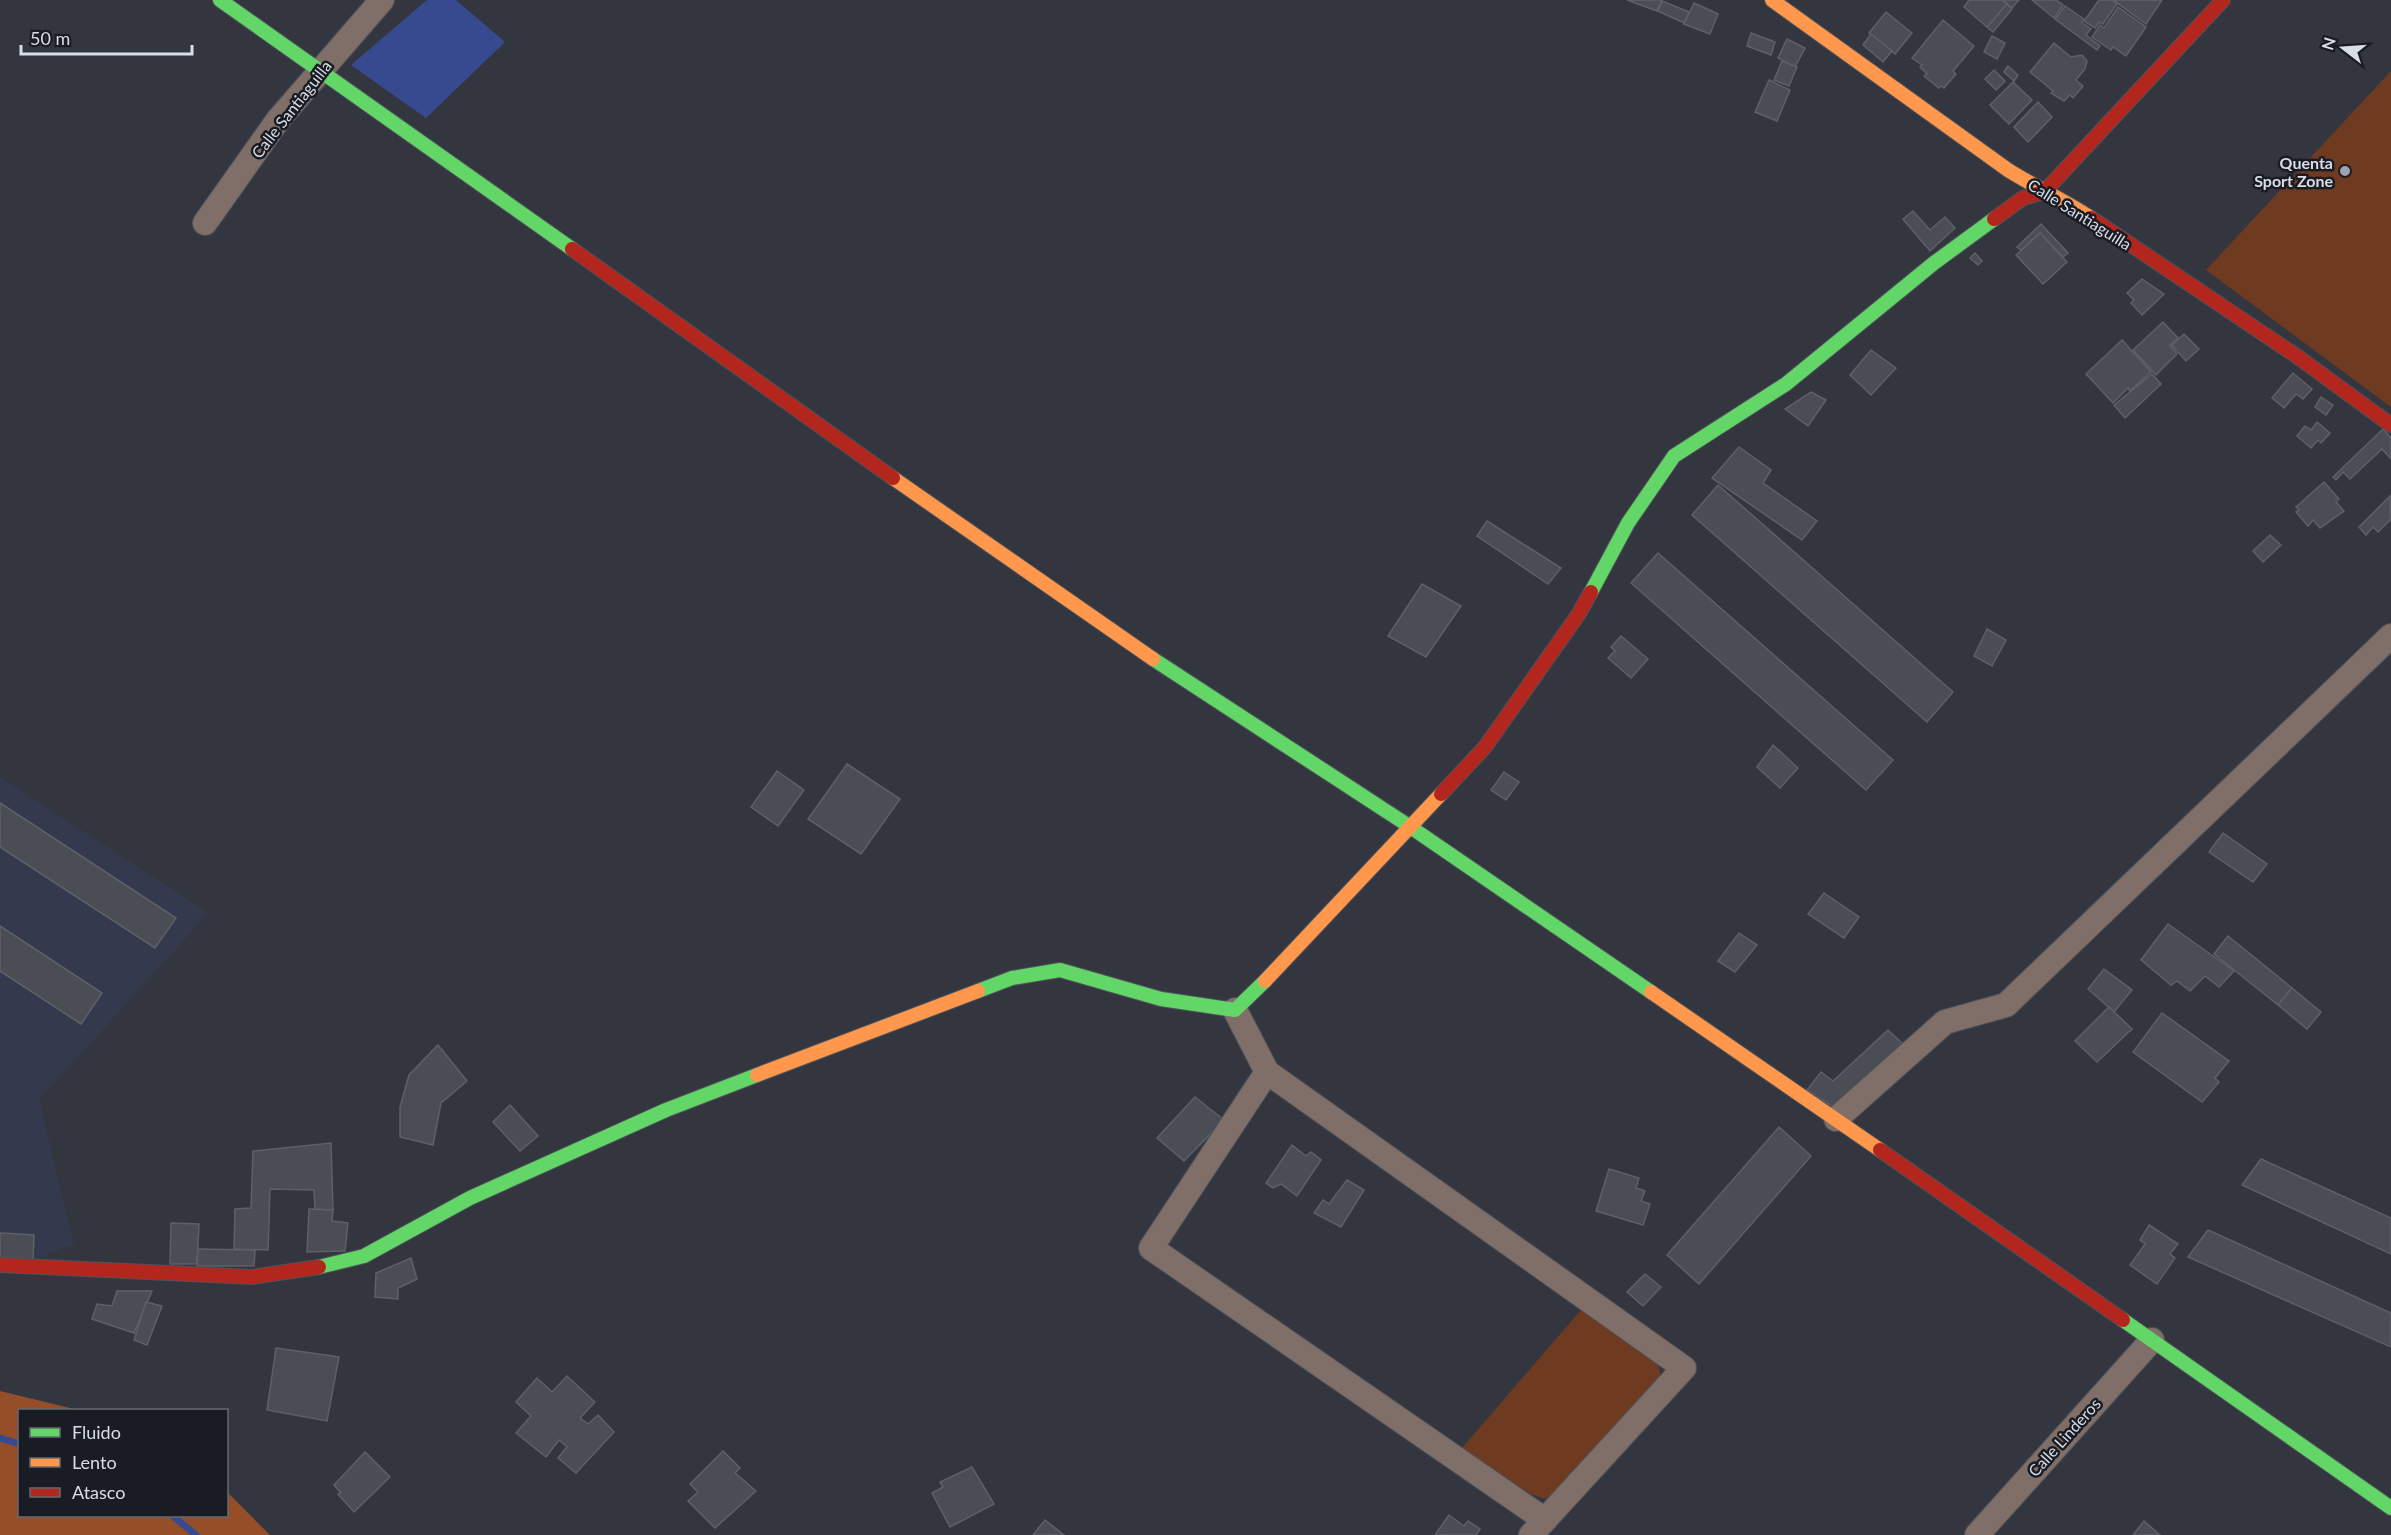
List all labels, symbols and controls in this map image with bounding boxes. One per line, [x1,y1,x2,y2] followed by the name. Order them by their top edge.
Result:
[21,18,192,56] scale bar
[2313,18,2373,78] north arrow
[30,27,70,49] text: 50 m
[2317,35,2339,52] text: N
[247,56,335,162] street label: Calle Santiaguilla
[2254,153,2333,190] place label: Quenta Sport Zone
[2338,164,2352,178] marker: Quenta Sport Zone
[2025,175,2135,253] street label: Calle Santiaguilla
[2024,1394,2104,1480] street label: Calle Linderos
[18,1409,228,1517] legend
[72,1421,121,1443] text: Fluido
[72,1451,117,1473] text: Lento
[72,1481,125,1503] text: Atasco

